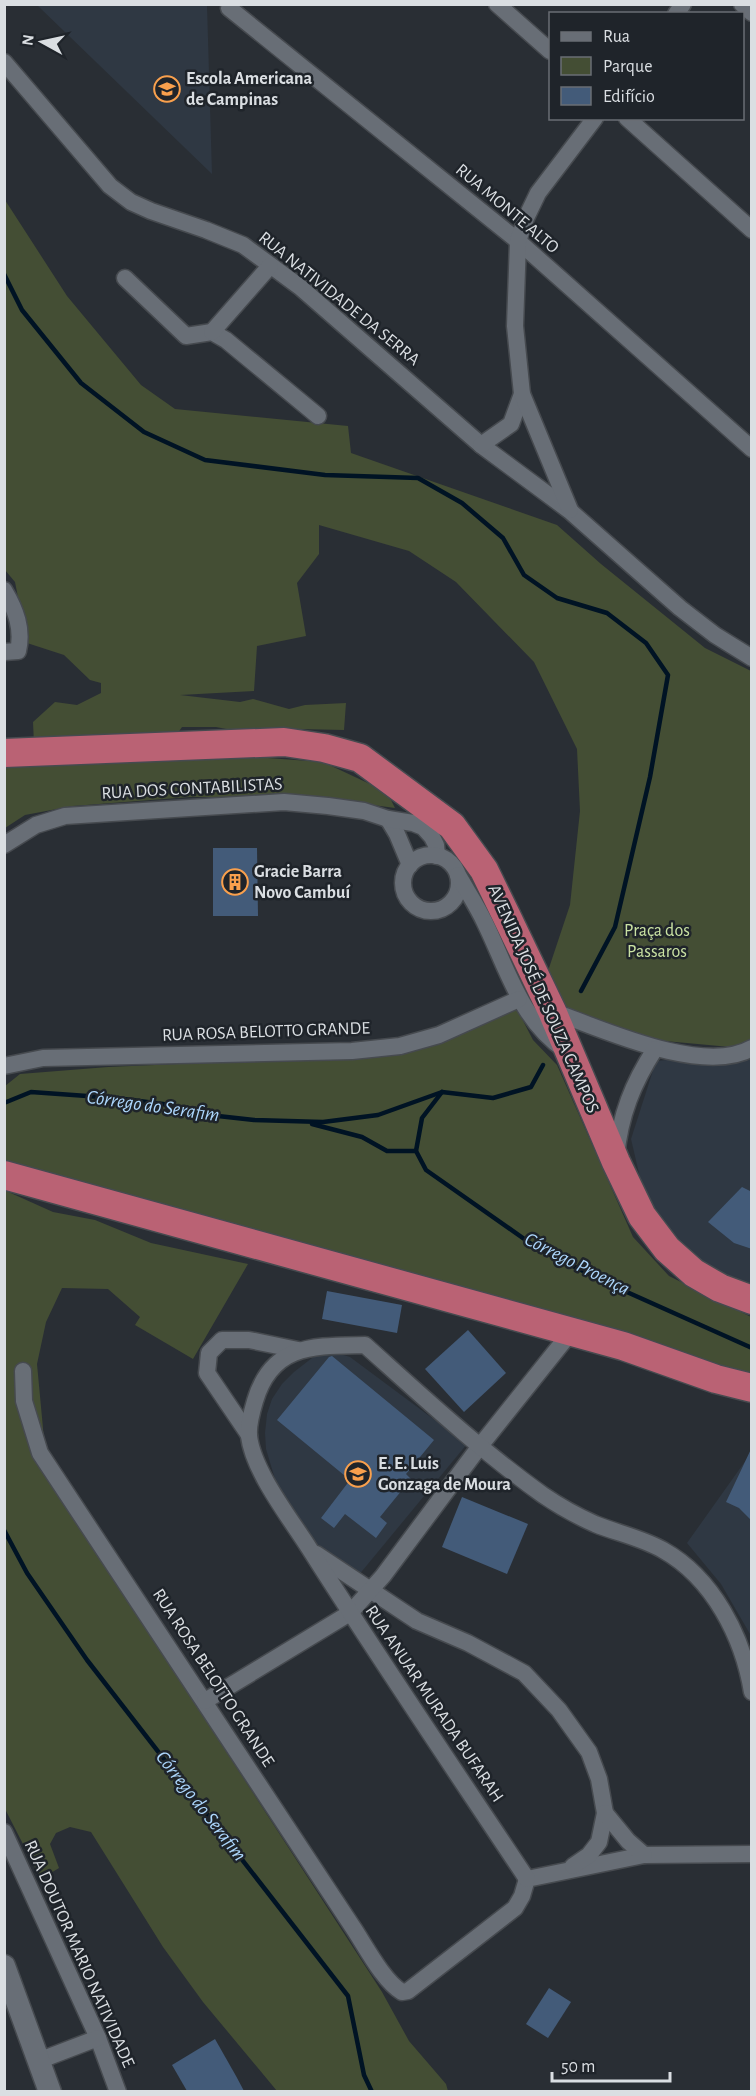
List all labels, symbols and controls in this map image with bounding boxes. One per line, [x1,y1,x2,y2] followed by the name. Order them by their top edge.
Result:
[12,12,72,72] north arrow
[549,12,744,120] legend
[603,28,630,46] text: Rua
[19,33,37,47] text: N
[603,58,652,76] text: Parque
[186,70,313,109] place label: Escola Americana de Campinas
[152,74,182,104] school or university icon: Escola Americana de Campinas
[603,88,655,106] text: Edifício
[452,161,562,257] street label: RUA MONTE ALTO
[255,229,423,370] street label: RUA NATIVIDADE DA SERRA
[101,775,283,803] street label: RUA DOS CONTABILISTAS
[254,863,350,902] place label: Gracie Barra Novo Cambuí
[220,867,250,897] building icon: Gracie Barra Novo Cambuí
[484,881,604,1116] street label: AVENIDA JOSÉ DE SOUZA CAMPOS
[624,922,690,961] park label: Praça dos Passaros
[162,1019,371,1045] street label: RUA ROSA BELOTTO GRANDE
[85,1087,221,1125] water label: Córrego do Serafim
[521,1229,633,1299] water label: Córrego Proença
[378,1455,511,1494] place label: E. E. Luis Gonzaga de Moura
[343,1459,373,1489] school or university icon: E. E. Luis Gonzaga de Moura
[149,1586,277,1770] street label: RUA ROSA BELOTTO GRANDE
[361,1602,507,1806] street label: RUA ANUAR MURADA BUFARAH
[152,1747,250,1865] water label: Córrego do Serafim
[21,1838,137,2071] street label: RUA DOUTOR MARIO NATIVIDADE
[552,2045,670,2083] scale bar
[561,2058,595,2076] text: 50 m

